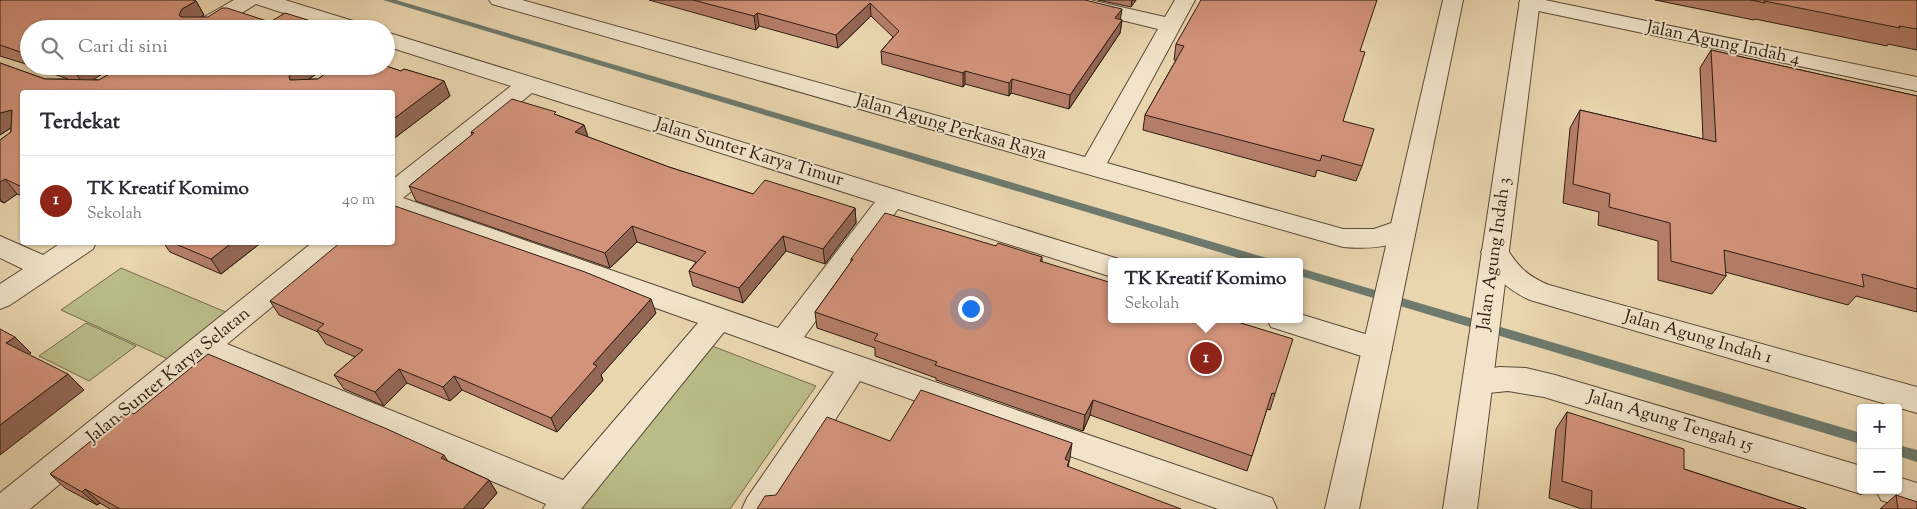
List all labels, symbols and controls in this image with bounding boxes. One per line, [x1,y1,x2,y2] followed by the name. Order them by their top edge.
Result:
[1643,15,1802,73] street label: Jalan Agung Indah 4
[20,20,395,75] search box
[38,34,66,62] icon: search
[78,34,168,61] text: Cari di sini
[851,88,1050,168] street label: Jalan Agung Perkasa Raya
[40,108,120,138] text: Terdekat
[651,112,847,194] street label: Jalan Sunter Karya Timur
[87,176,249,203] text: TK Kreatif Komimo
[1471,176,1519,333] street label: Jalan Agung Indah 3
[53,189,59,212] text: 1
[342,189,375,212] text: 40 m
[87,203,142,226] text: Sekolah
[1108,258,1303,323] popup
[1125,266,1286,293] text: TK Kreatif Komimo
[1125,293,1180,316] text: Sekolah
[958,296,984,322] your location
[81,301,257,451] street label: Jalan Sunter Karya Selatan
[1620,304,1775,372] street label: Jalan Agung Indah 1
[1190,339,1222,377] pin: 1
[1583,384,1756,459] street label: Jalan Agung Tengah 15
[1857,404,1902,494] map controls
[1857,404,1902,449] button: +
[1857,449,1902,494] button: −

